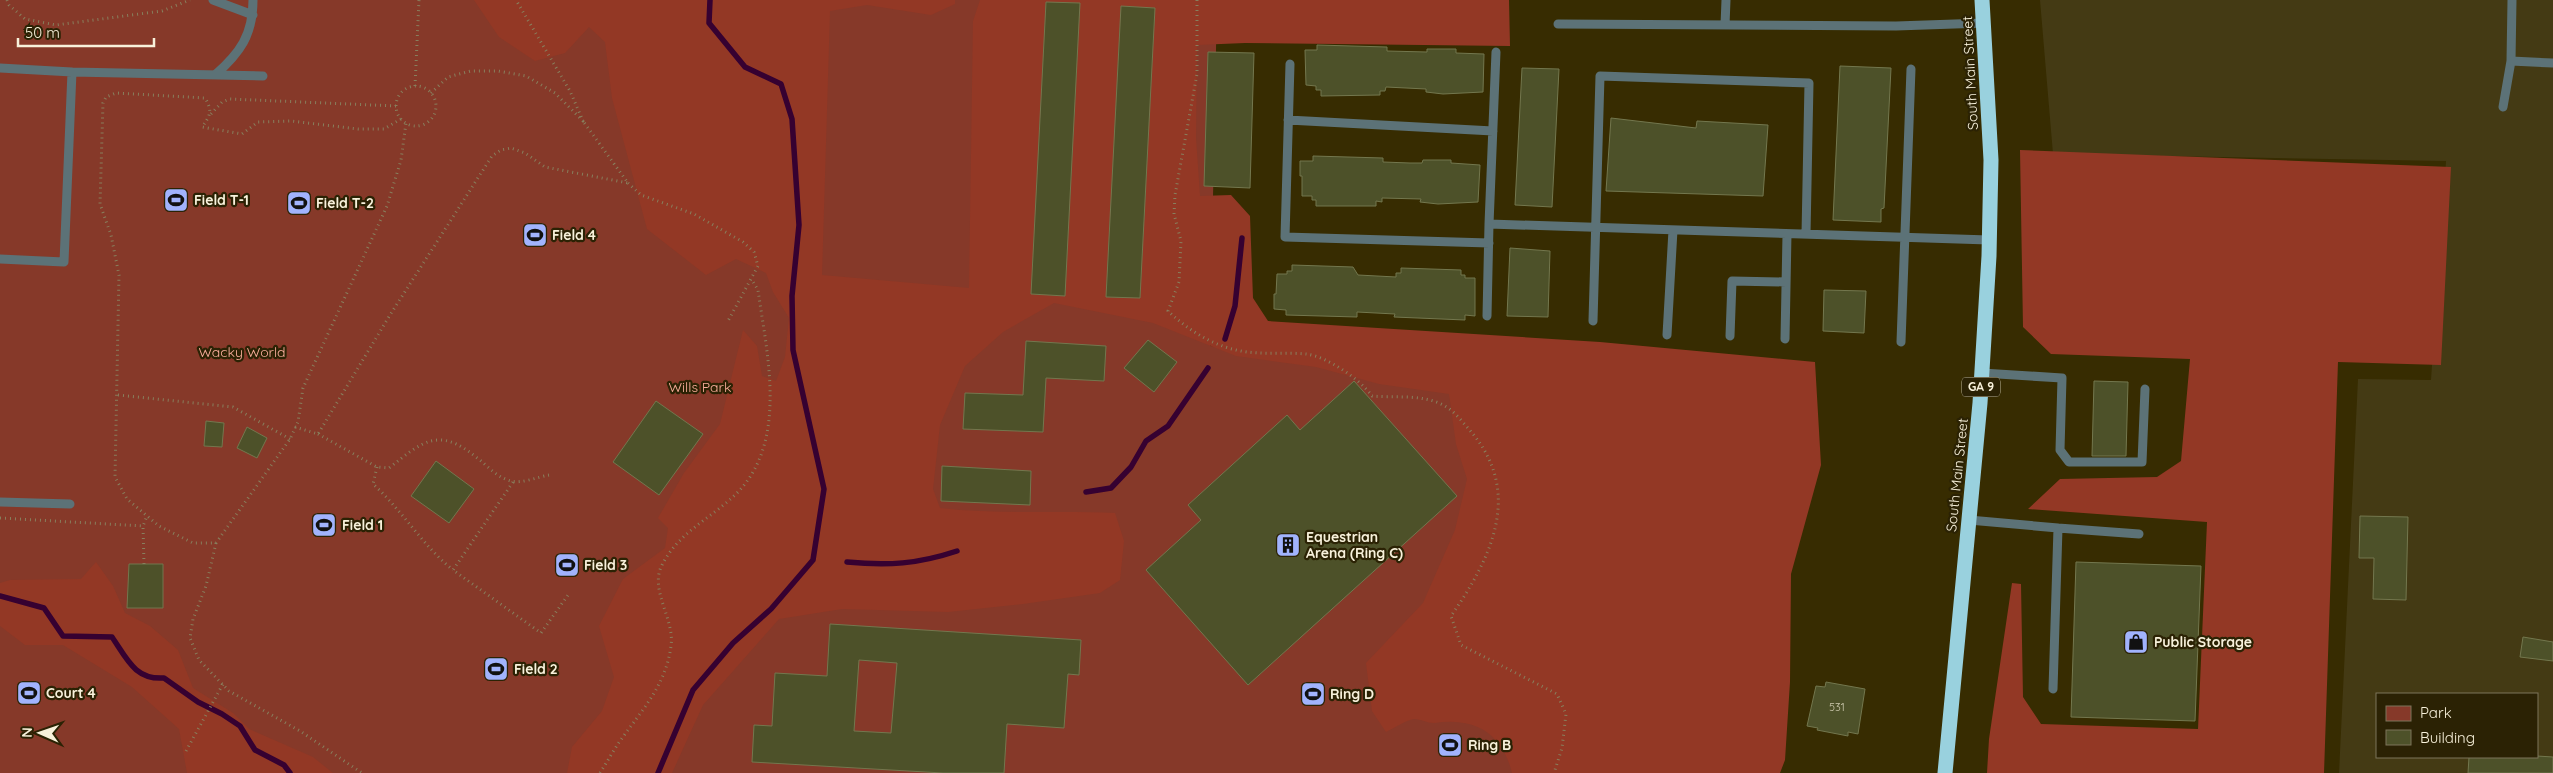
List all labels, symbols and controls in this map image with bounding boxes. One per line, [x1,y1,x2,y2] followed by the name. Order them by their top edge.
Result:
[18,15,154,47] scale bar
[1958,15,1982,130] street label: South Main Street
[25,23,60,42] text: 50 m
[163,187,189,213] sports icon: Field T-1
[286,190,312,216] sports icon: Field T-2
[194,191,249,209] place label: Field T-1
[316,194,374,212] place label: Field T-2
[522,222,548,248] sports icon: Field 4
[552,226,596,244] place label: Field 4
[198,343,286,361] park label: Wacky World
[669,378,732,396] park label: Wills Park
[1962,378,2000,397] road number: GA 9
[1942,417,1972,533] street label: South Main Street
[311,512,337,538] sports icon: Field 1
[342,516,383,534] place label: Field 1
[1306,528,1403,562] place label: Equestrian Arena (Ring C)
[1275,532,1301,558] building icon: Equestrian Arena (Ring C)
[554,552,580,578] sports icon: Field 3
[584,556,627,574] place label: Field 3
[2123,629,2149,655] shop icon: Public Storage
[2154,633,2252,651] place label: Public Storage
[483,656,509,682] sports icon: Field 2
[514,660,558,678] place label: Field 2
[16,680,42,706] sports icon: Court 4
[1300,681,1326,707] sports icon: Ring D
[46,684,96,702] place label: Court 4
[1330,685,1374,703] place label: Ring D
[2376,693,2538,758] legend
[1829,700,1845,714] house number: 531
[2420,703,2452,722] text: Park
[15,708,65,758] north arrow
[18,727,36,738] text: N
[2420,728,2475,747] text: Building
[1437,732,1463,758] sports icon: Ring B
[1468,736,1511,754] place label: Ring B

